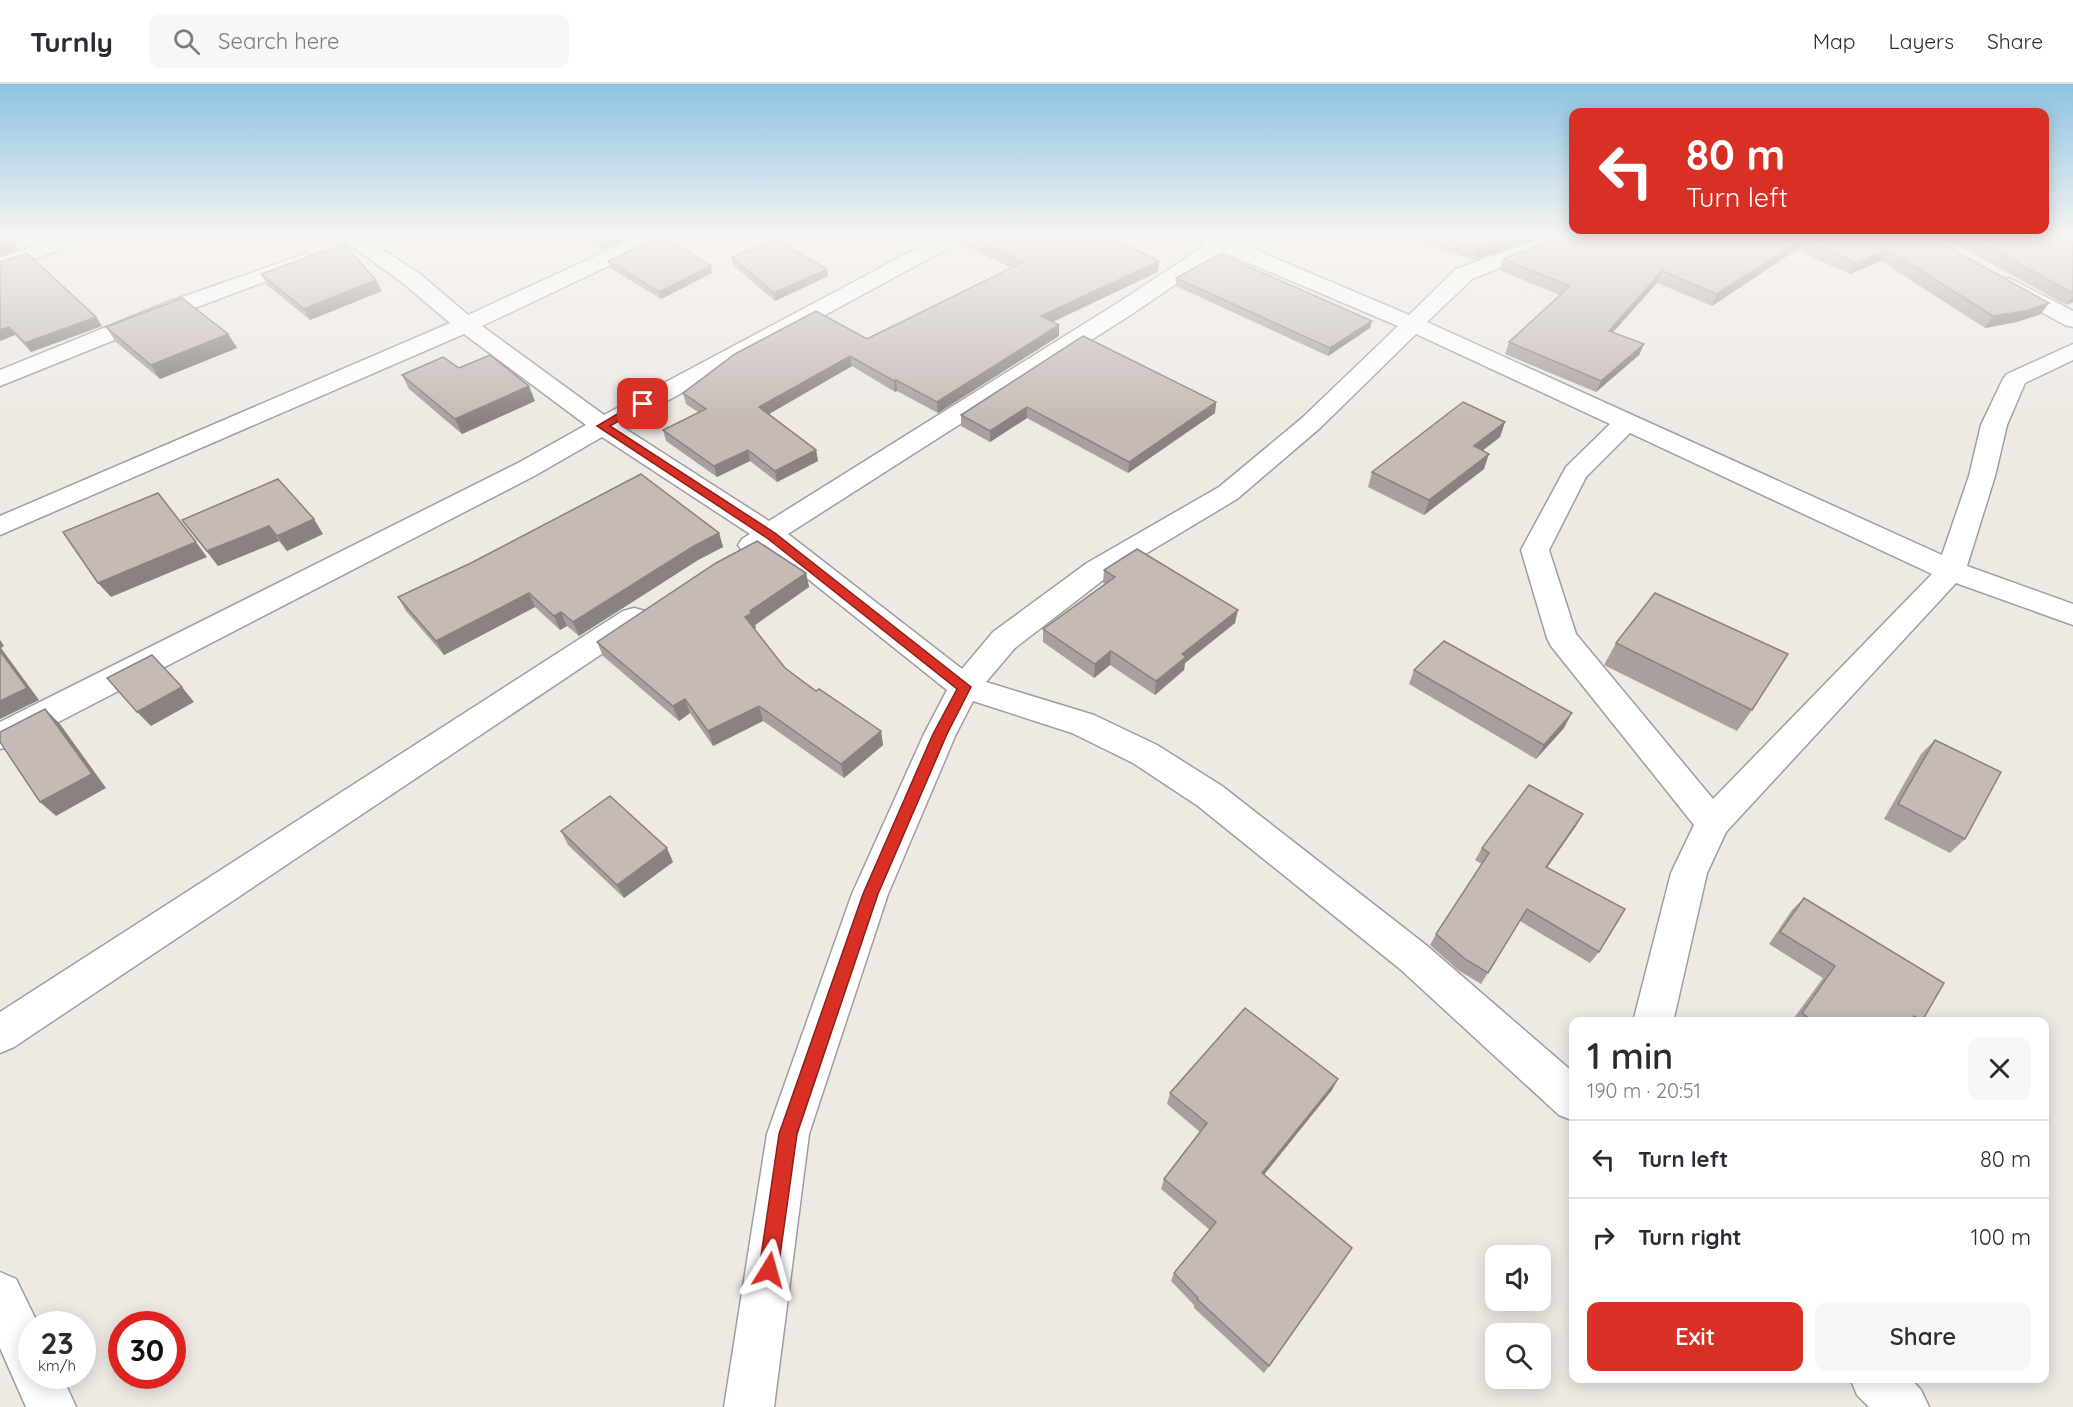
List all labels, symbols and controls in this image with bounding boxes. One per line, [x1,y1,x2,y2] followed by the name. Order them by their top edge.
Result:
[149,14,569,68] search box
[30,24,113,59] text: Turnly
[170,25,203,58] icon: search
[218,27,339,55] text: Search here
[1813,28,1856,54] text: Map
[1889,28,1954,54] text: Layers
[1987,28,2043,54] text: Share
[1686,128,1785,181] text: 80 m
[1587,132,1665,210] icon: left
[1686,180,1788,214] text: Turn left
[617,378,668,429] pin
[626,387,659,420] icon: arrive
[1587,1033,1673,1078] text: 1 min
[1968,1037,2031,1100] button: close
[1587,1078,1701,1103] text: 190 m · 20:51
[1587,1143,1620,1176] icon: left
[1638,1145,1728,1173] text: Turn left
[1980,1145,2031,1173] text: 80 m
[1587,1221,1620,1254] icon: right
[1638,1223,1742,1251] text: Turn right
[1971,1223,2031,1251] text: 100 m
[737,1238,801,1302] position arrow
[1485,1245,1551,1389] map controls
[1485,1245,1551,1311] button: sound
[1587,1302,1803,1371] button: Exit
[1815,1302,2031,1371] button: Share
[108,1311,186,1389] speed limit sign: 30
[1485,1323,1551,1389] button: search
[40,1324,74,1362] text: 23
[38,1356,76,1375] text: km/h

